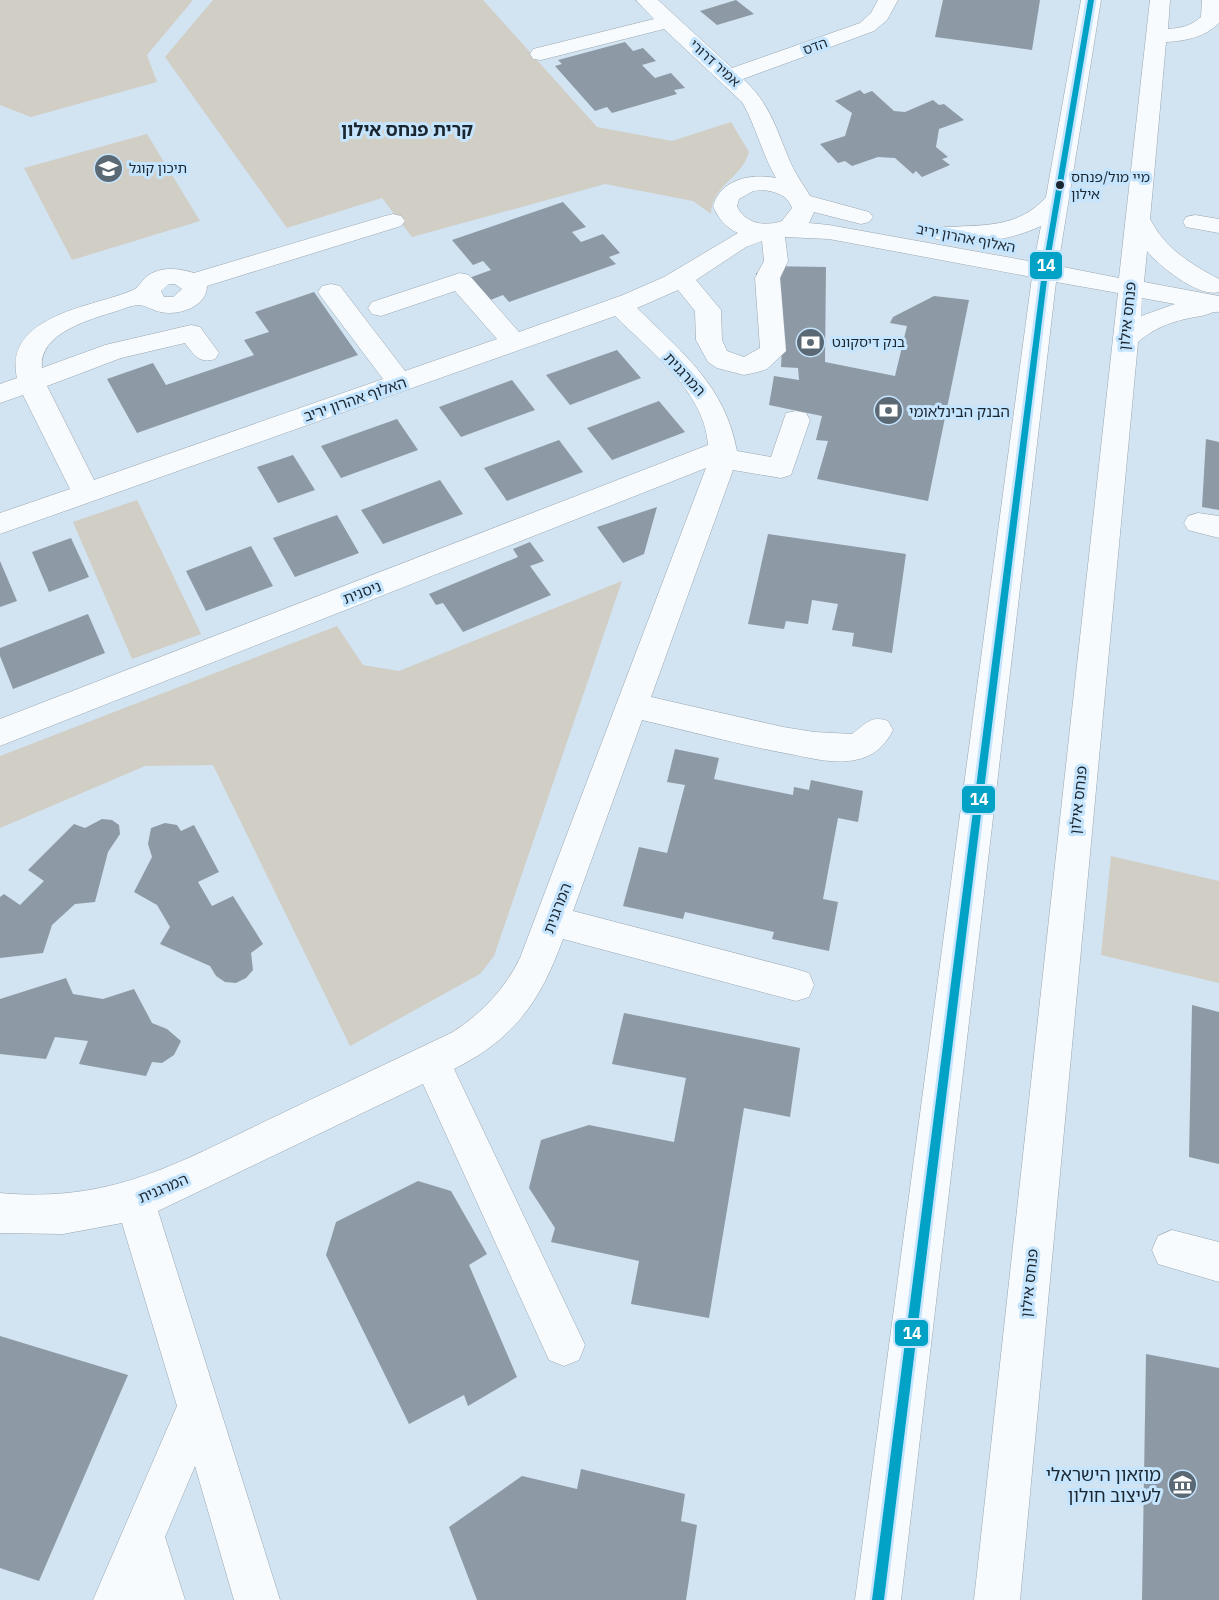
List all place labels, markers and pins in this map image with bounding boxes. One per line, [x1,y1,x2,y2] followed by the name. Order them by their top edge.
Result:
[92,152,124,184] school or university icon: תיכון קוגל
[129,159,187,177] place label: תיכון קוגל
[1071,168,1150,203] place label: מיי מול/פנחס אילון
[1054,179,1066,191] marker: מיי מול/פנחס אילון
[795,326,827,358] bank icon: בנק דיסקונט
[832,333,905,351] place label: בנק דיסקונט
[872,395,904,427] bank icon: הבנק הבינלאומי
[909,402,1010,421] place label: הבנק הבינלאומי
[1046,1463,1161,1507] place label: מוזאון הישראלי לעיצוב חולון
[1166,1468,1198,1500] museum icon: מוזאון הישראלי לעיצוב חולון

